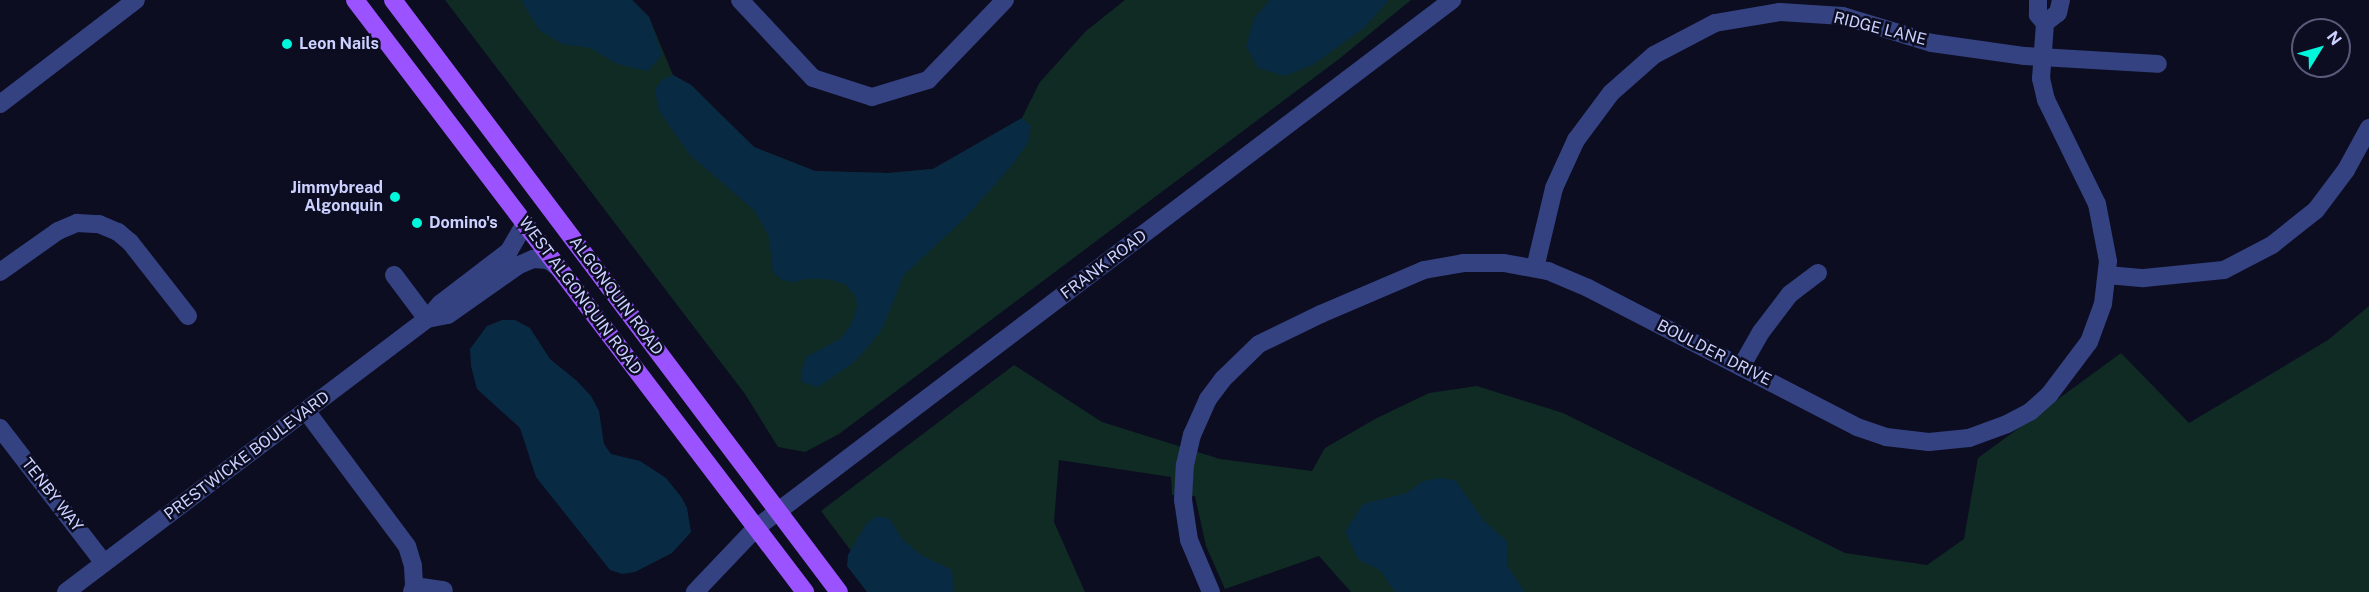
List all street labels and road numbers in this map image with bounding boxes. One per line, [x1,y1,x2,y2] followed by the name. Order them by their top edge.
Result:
[1832,8,1928,50] street label: RIDGE LANE
[514,213,646,379] street label: WEST ALGONQUIN ROAD
[1057,226,1151,304] street label: FRANK ROAD
[565,233,667,359] street label: ALGONQUIN ROAD
[1654,316,1774,390] street label: BOULDER DRIVE
[161,388,333,524] street label: PRESTWICKE BOULEVARD
[17,454,87,536] street label: TENBY WAY

